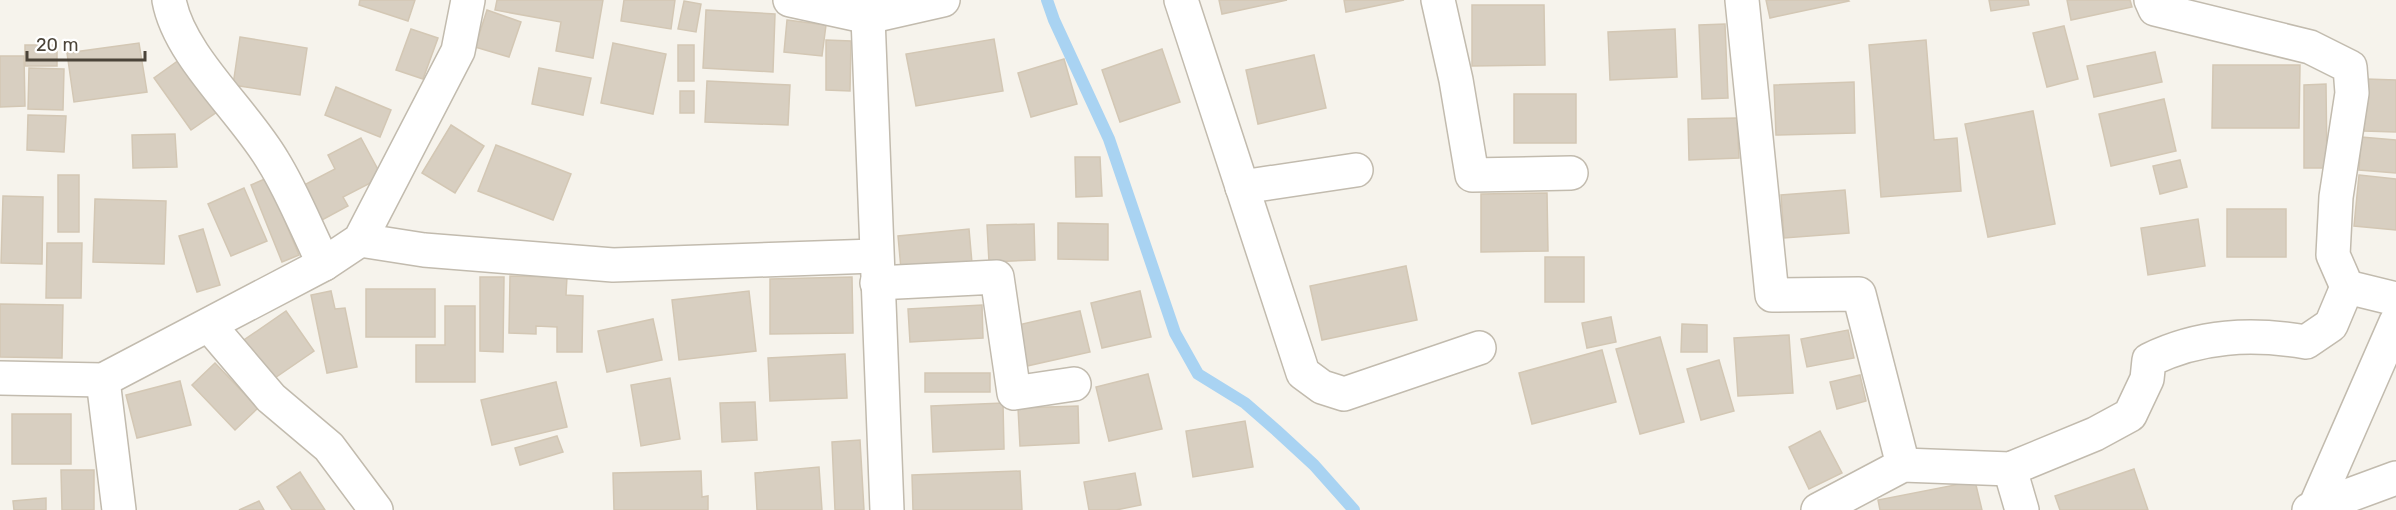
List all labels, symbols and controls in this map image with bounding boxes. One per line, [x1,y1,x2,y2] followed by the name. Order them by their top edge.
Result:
[27,24,146,62] scale bar
[36,34,78,56] text: 20 m

